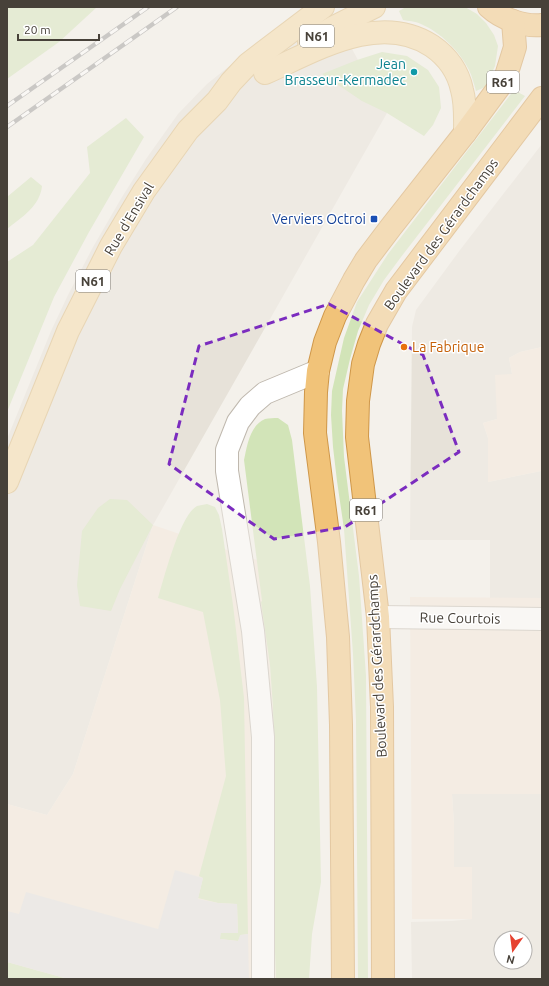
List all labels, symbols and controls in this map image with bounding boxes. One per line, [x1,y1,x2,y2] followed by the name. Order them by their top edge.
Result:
[18,16,99,42] scale bar
[24,23,51,36] text: 20 m
[300,25,334,47] road number: N61
[285,56,406,88] place label: Jean Brasseur-Kermadec
[409,67,419,77] marker: Jean Brasseur-Kermadec
[487,71,519,93] road number: R61
[381,155,501,313] street label: Boulevard des Gérardchamps
[101,179,157,258] street label: Rue d'Ensival
[272,211,366,227] place label: Verviers Octroi
[369,214,379,224] marker: Verviers Octroi
[76,270,110,292] road number: N61
[412,339,484,355] place label: La Fabrique
[399,342,409,352] marker: La Fabrique
[350,499,382,521] road number: R61
[364,574,390,758] street label: Boulevard des Gérardchamps
[419,609,501,627] street label: Rue Courtois
[493,930,533,970] north arrow
[505,953,516,967] text: N

